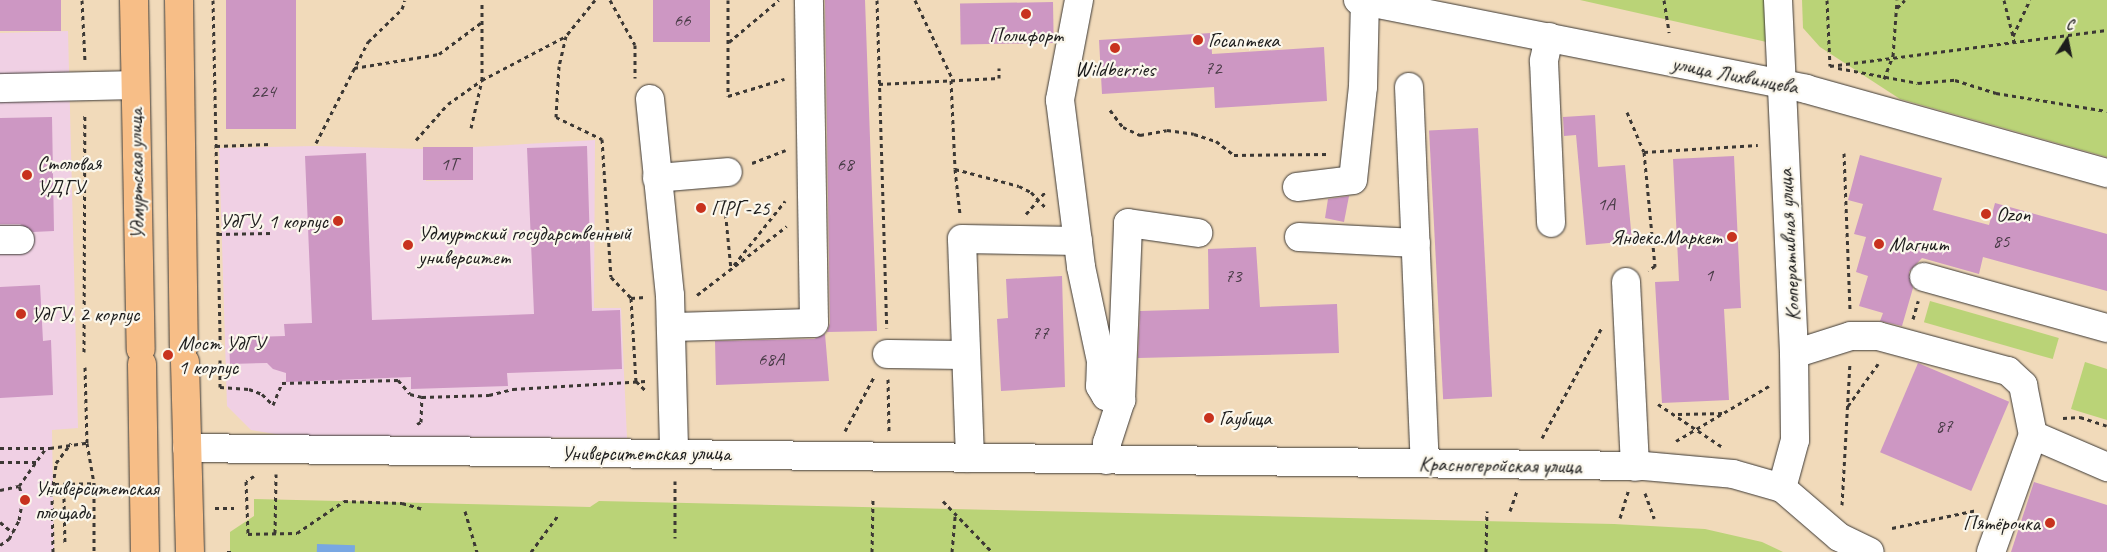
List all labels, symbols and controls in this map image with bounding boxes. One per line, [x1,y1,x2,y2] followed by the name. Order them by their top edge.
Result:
[1020,8,1032,20] marker: Полифорт
[673,10,691,32] house number: 66
[2042,15,2092,65] north arrow
[2065,16,2075,34] text: С
[989,22,1063,48] place label: Полифорт
[1208,27,1279,53] place label: Госаптека
[1192,34,1204,46] marker: Госаптека
[1109,42,1121,54] marker: Wildberries
[1670,50,1800,100] street label: улица Лихвинцева
[1075,56,1155,82] place label: Wildberries
[1204,58,1222,80] house number: 72
[250,81,276,103] house number: 224
[122,108,150,240] street label: Удмуртская улица
[37,150,101,200] place label: Столовая УДГУ
[440,154,458,176] house number: 1Т
[836,154,854,176] house number: 68
[1772,168,1806,322] street label: Кооперативная улица
[21,169,33,181] marker: Столовая УДГУ
[1597,194,1615,216] house number: 1А
[711,195,770,221] place label: ПРГ-25
[1996,201,2031,227] place label: Ozon
[695,202,707,214] marker: ПРГ-25
[220,208,328,234] place label: УдГУ, 1 корпус
[1980,208,1992,220] marker: Ozon
[332,215,344,227] marker: УдГУ, 1 корпус
[418,220,631,270] place label: Удмуртский государственный университет
[1611,224,1722,250] place label: Яндекс.Маркет
[1726,231,1738,243] marker: Яндекс.Маркет
[1889,231,1949,257] place label: Магнит
[1992,231,2010,253] house number: 85
[1873,238,1885,250] marker: Магнит
[402,239,414,251] marker: Удмуртский государственный университет
[1705,265,1713,287] house number: 1
[1224,266,1242,288] house number: 73
[31,301,139,327] place label: УдГУ, 2 корпус
[15,308,27,320] marker: УдГУ, 2 корпус
[1031,323,1049,345] house number: 77
[178,330,265,380] place label: Мост УдГУ 1 корпус
[162,349,174,361] marker: Мост УдГУ 1 корпус
[758,349,784,371] house number: 68А
[1219,405,1271,431] place label: Гаубица
[1203,412,1215,424] marker: Гаубица
[1935,416,1953,438] house number: 87
[561,440,731,466] street label: Университетская улица
[1418,451,1582,479] street label: Красногеройская улица
[35,475,159,525] place label: Университетская площадь
[19,494,31,506] marker: Университетская площадь
[1963,510,2040,536] place label: Пятёрочка
[2044,517,2056,529] marker: Пятёрочка

